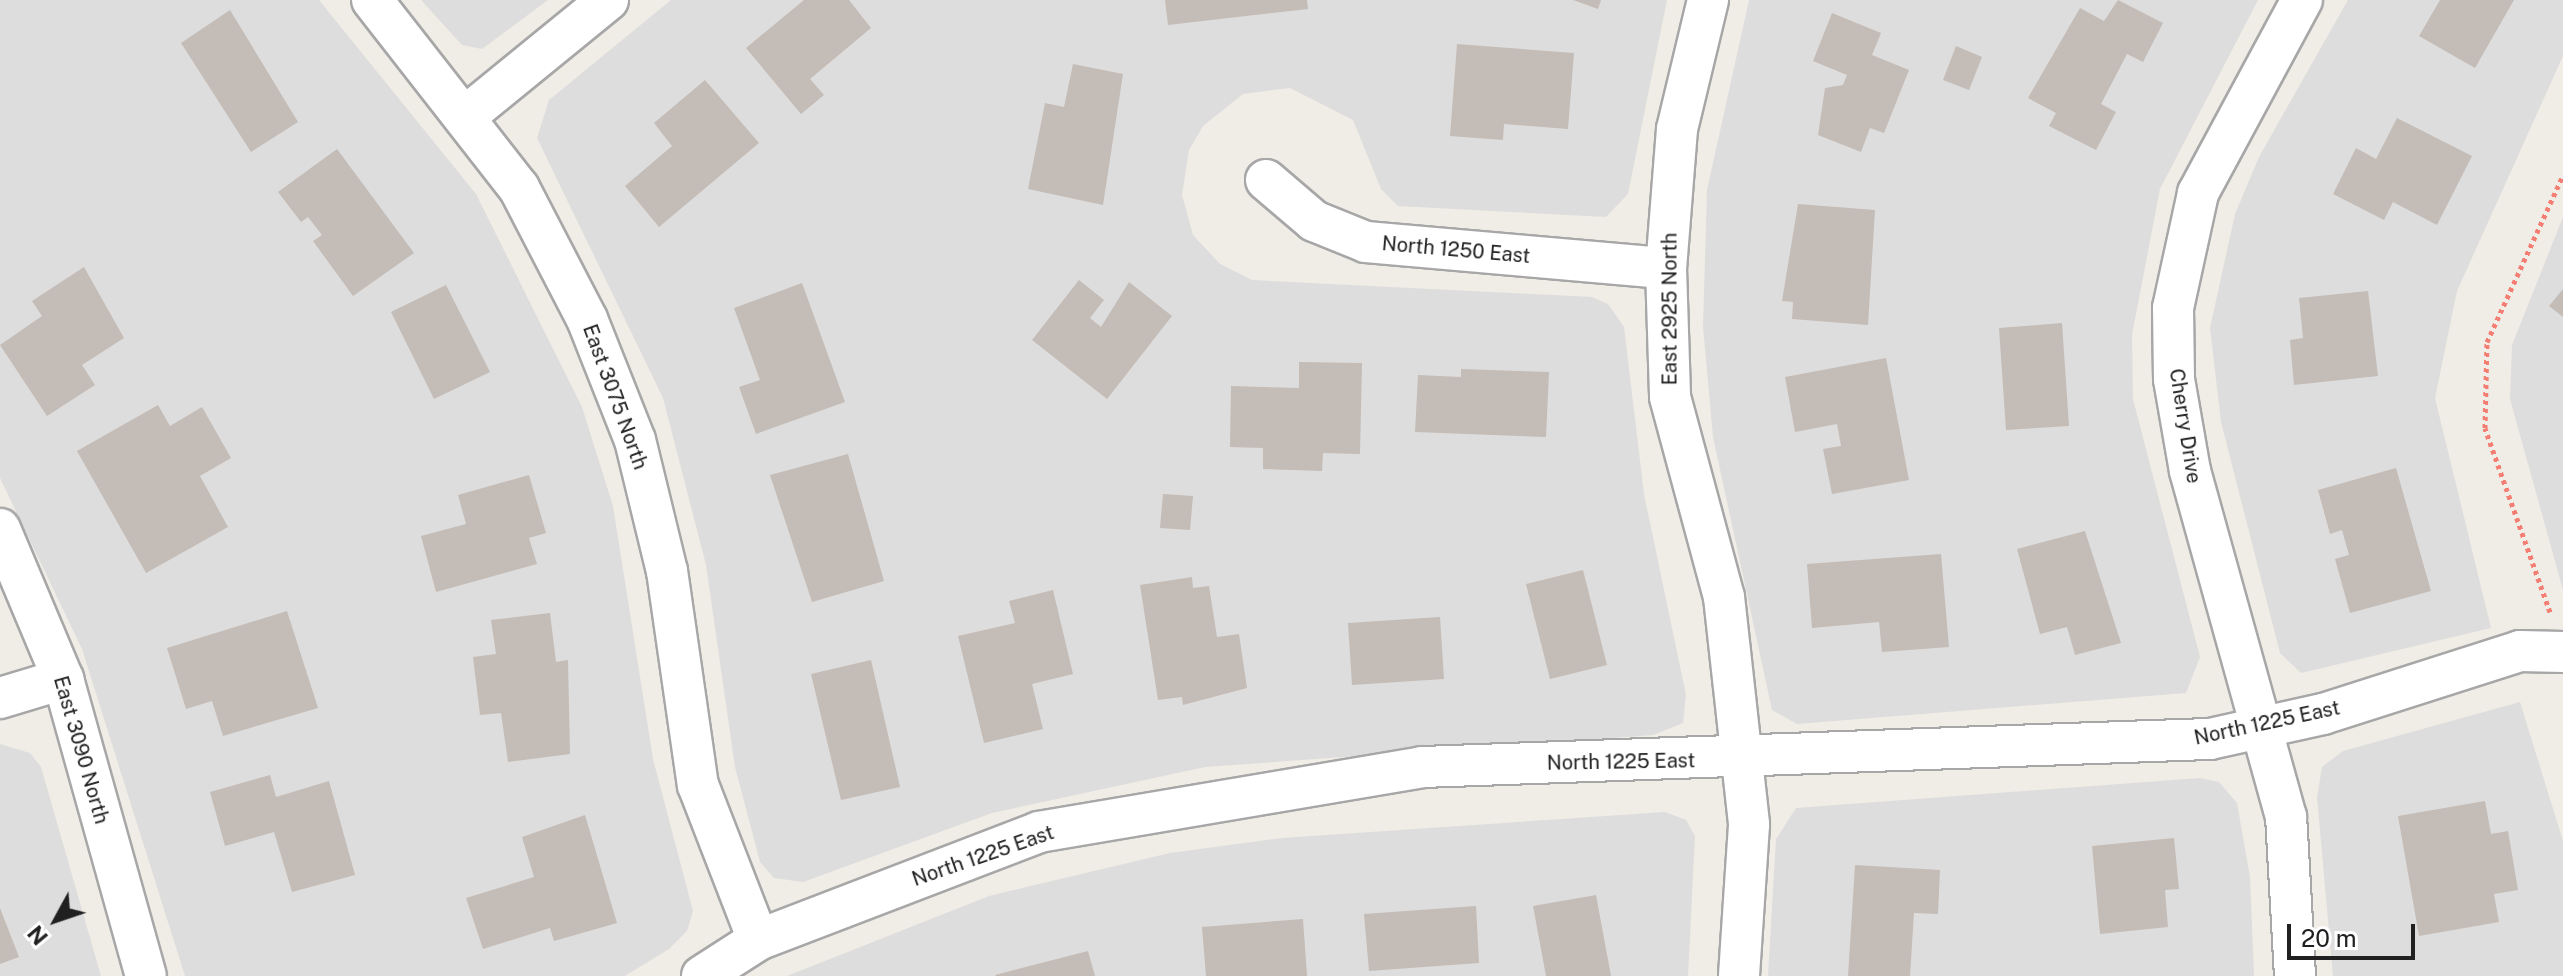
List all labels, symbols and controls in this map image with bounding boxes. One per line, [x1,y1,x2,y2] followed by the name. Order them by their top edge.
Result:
[1381,232,1531,268] street label: North 1250 East
[1658,233,1682,385] street label: East 2925 North
[578,321,652,473] street label: East 3075 North
[2164,367,2206,485] street label: Cherry Drive
[48,673,114,827] street label: East 3090 North
[2192,696,2342,750] street label: North 1225 East
[1547,749,1695,775] street label: North 1225 East
[909,820,1057,892] street label: North 1225 East
[16,880,96,960] north arrow
[2291,908,2419,958] scale bar
[22,920,53,950] text: N
[2301,924,2357,952] text: 20 m

